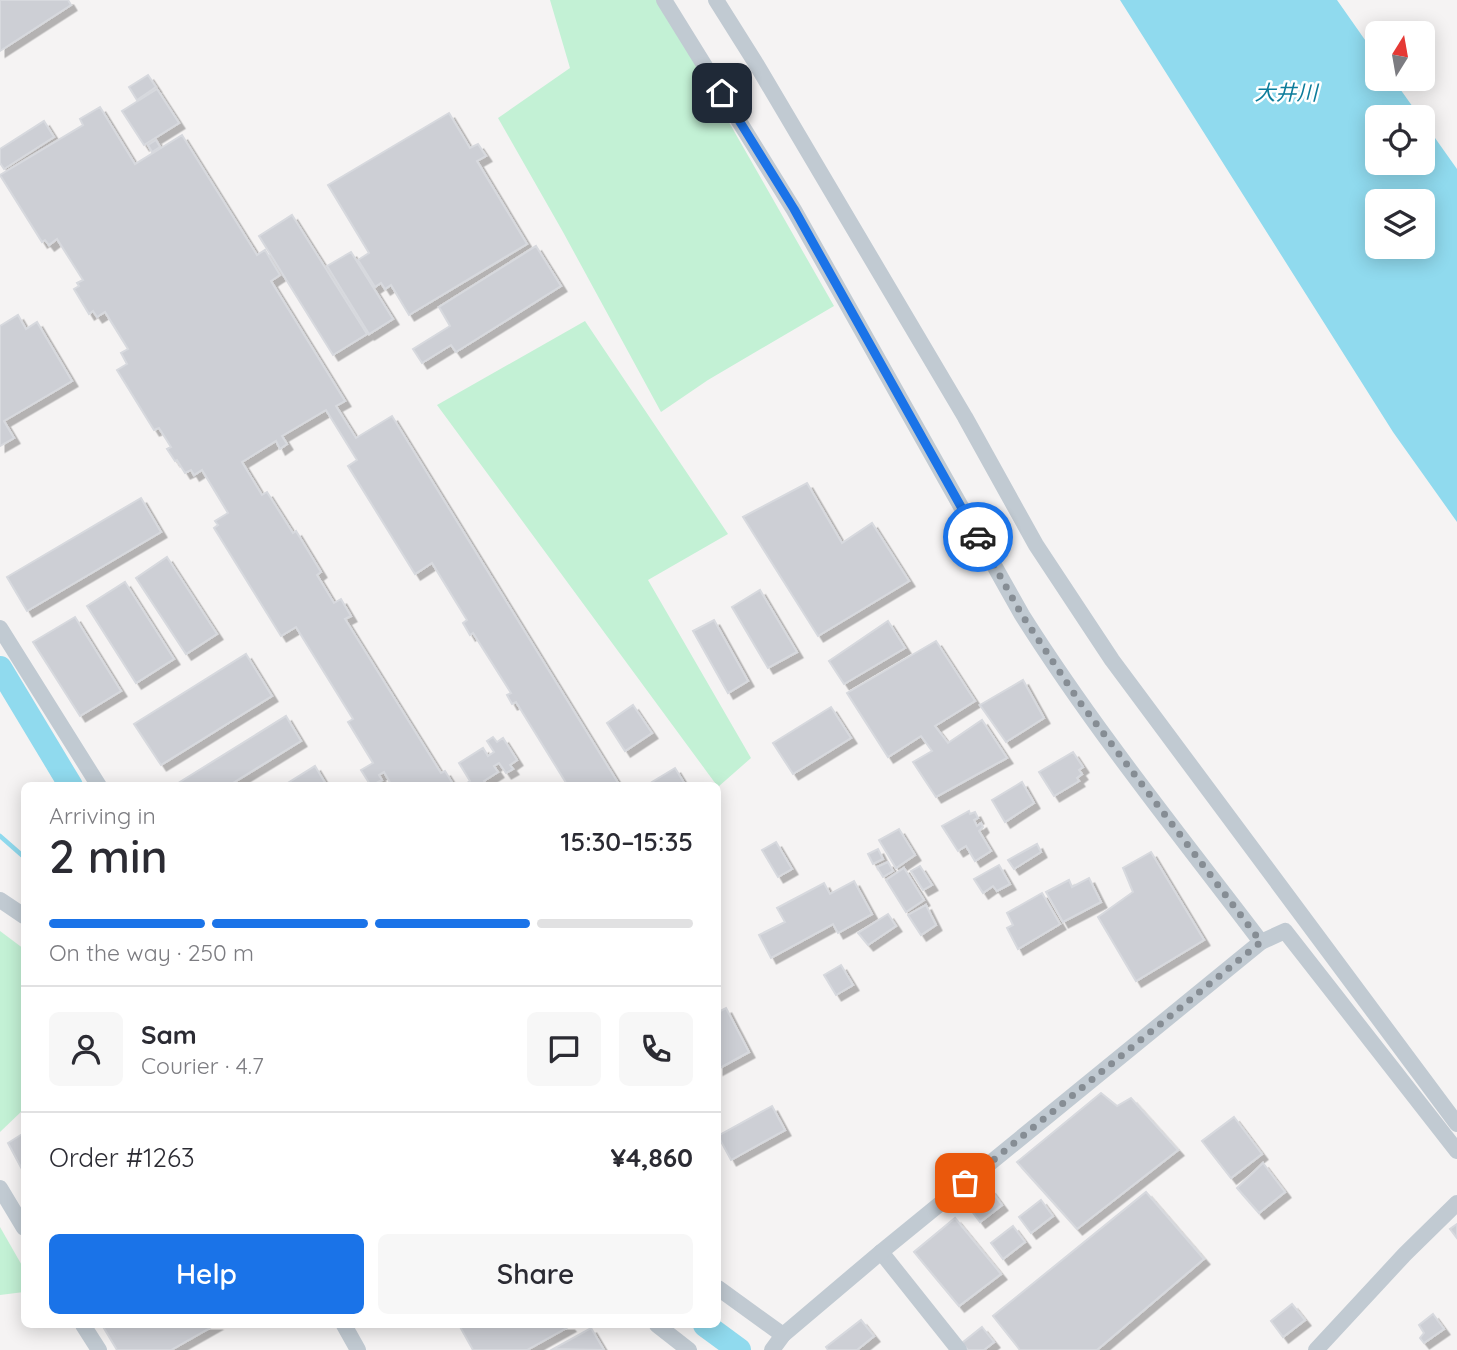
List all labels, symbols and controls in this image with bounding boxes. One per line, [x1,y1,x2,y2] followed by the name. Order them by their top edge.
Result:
[1365,21,1435,91] north arrow
[1365,21,1435,259] map controls
[692,63,752,123] pin
[703,74,741,112] icon: home
[1255,79,1319,105] water label: 大井川
[1365,105,1435,175] button: locate
[1365,189,1435,259] button: layers
[943,502,1013,572] courier
[959,518,997,556] icon: car
[49,801,156,830] text: Arriving in
[560,825,693,858] text: 15:30–15:35
[49,827,168,885] text: 2 min
[49,938,254,967] text: On the way · 250 m
[49,1012,123,1086] button: person
[527,1012,601,1086] button: chat
[619,1012,693,1086] button: phone
[141,1018,197,1051] text: Sam
[141,1051,264,1080] text: Courier · 4.7
[49,1141,195,1174] text: Order #1263
[610,1141,693,1174] text: ¥4,860
[935,1153,995,1213] pin
[946,1164,984,1202] icon: bag
[49,1234,364,1314] button: Help
[378,1234,693,1314] button: Share

